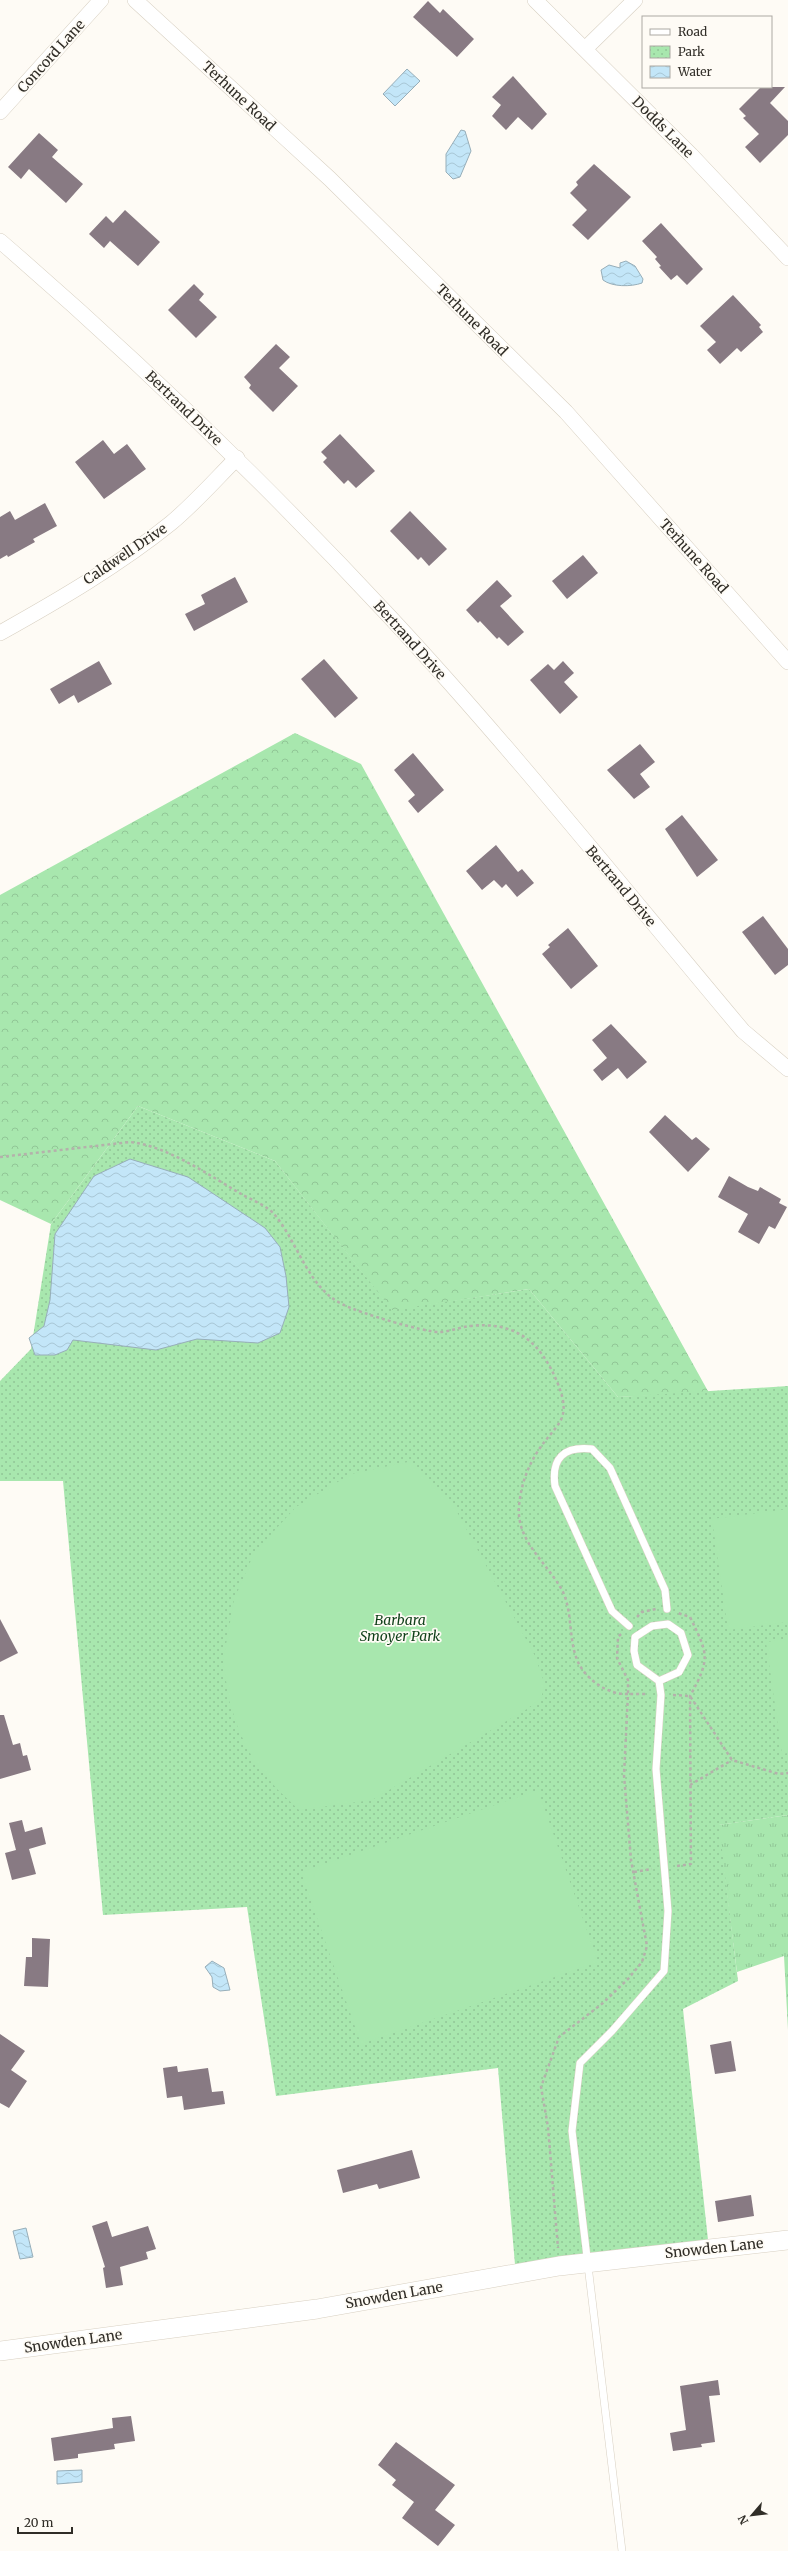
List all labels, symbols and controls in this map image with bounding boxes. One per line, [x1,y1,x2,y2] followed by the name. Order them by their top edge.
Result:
[13,16,89,96] street label: Concord Lane
[642,16,772,88] legend
[678,24,707,39] text: Road
[678,44,705,59] text: Park
[198,57,280,135] street label: Terhune Road
[677,64,713,79] text: Water
[628,92,698,162] street label: Dodds Lane
[432,280,512,360] street label: Terhune Road
[142,367,226,449] street label: Bertrand Drive
[656,515,733,597] street label: Terhune Road
[80,519,170,589] street label: Caldwell Drive
[370,597,450,683] street label: Bertrand Drive
[582,842,660,930] street label: Bertrand Drive
[360,1611,441,1645] park label: Barbara Smoyer Park
[664,2234,764,2262] street label: Snowden Lane
[344,2278,444,2312] street label: Snowden Lane
[23,2325,123,2357] street label: Snowden Lane
[732,2495,772,2535] north arrow
[18,2509,72,2535] scale bar
[735,2512,751,2527] text: N
[24,2515,53,2530] text: 20 m

